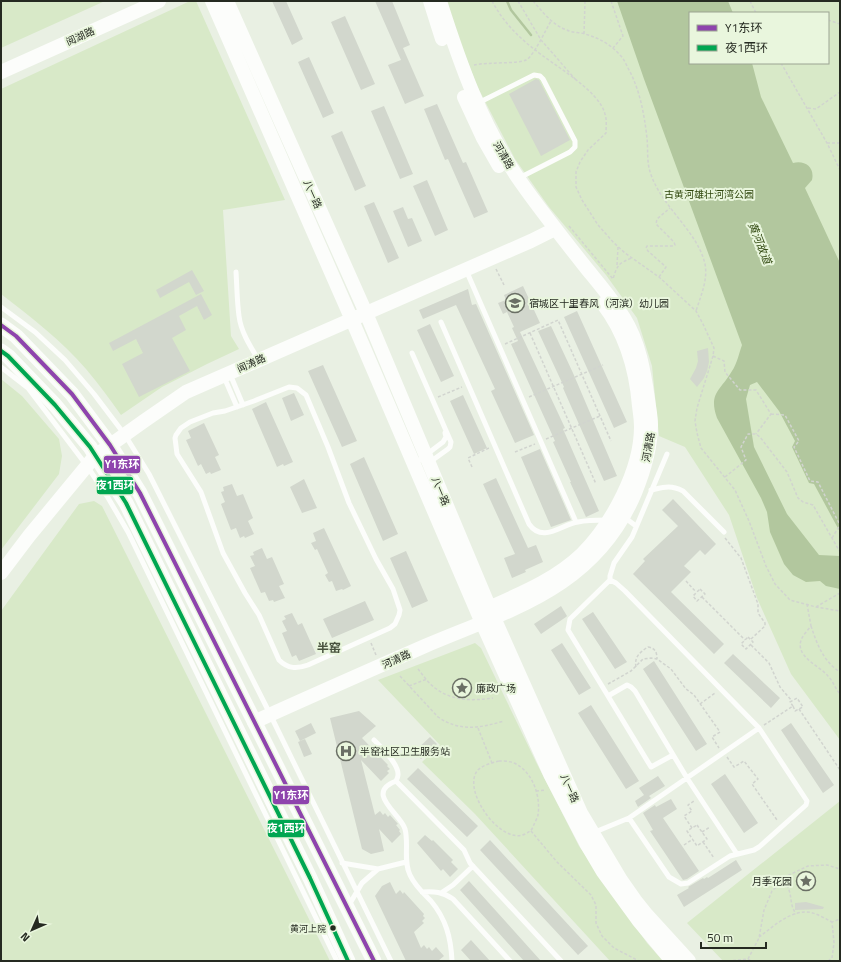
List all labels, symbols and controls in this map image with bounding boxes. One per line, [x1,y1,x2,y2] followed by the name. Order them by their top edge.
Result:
[689,12,829,64] legend
[725,18,762,37] text: Y1东环
[63,24,97,49] street label: 阅湖路
[725,38,768,57] text: 夜1西环
[490,139,518,172] street label: 河清路
[300,177,325,211] street label: 八一路
[664,187,754,202] park label: 古黄河雄壮河湾公园
[744,220,776,268] water label: 黄河故道
[504,292,526,314] school or university icon: 宿城区十里春风（河滨）幼儿园
[529,296,669,311] place label: 宿城区十里春风（河滨）幼儿园
[234,351,268,376] street label: 闻涛路
[639,431,658,463] street label: 河清路
[103,455,141,474] line badge: Y1东环
[105,456,140,472] text: Y1东环
[428,474,453,508] street label: 八一路
[96,476,134,495] line badge: 夜1西环
[95,477,136,493] text: 夜1西环
[317,638,341,657] district label: 半窑
[379,647,413,672] street label: 河清路
[451,677,473,699] place icon: 廉政广场
[476,681,516,696] place label: 廉政广场
[335,740,357,762] hospital icon: 半窑社区卫生服务站
[360,744,450,759] place label: 半窑社区卫生服务站
[557,771,582,805] street label: 八一路
[272,785,310,805] line badge: Y1东环
[274,787,309,803] text: Y1东环
[267,819,305,838] line badge: 夜1西环
[266,820,307,836] text: 夜1西环
[795,870,817,892] place icon: 月季花园
[752,874,792,889] place label: 月季花园
[12,910,52,950] north arrow
[290,922,326,935] place label: 黄河上院
[328,923,338,933] marker: 黄河上院
[701,924,766,950] scale bar
[707,928,733,947] text: 50 m
[17,929,33,945] text: N

